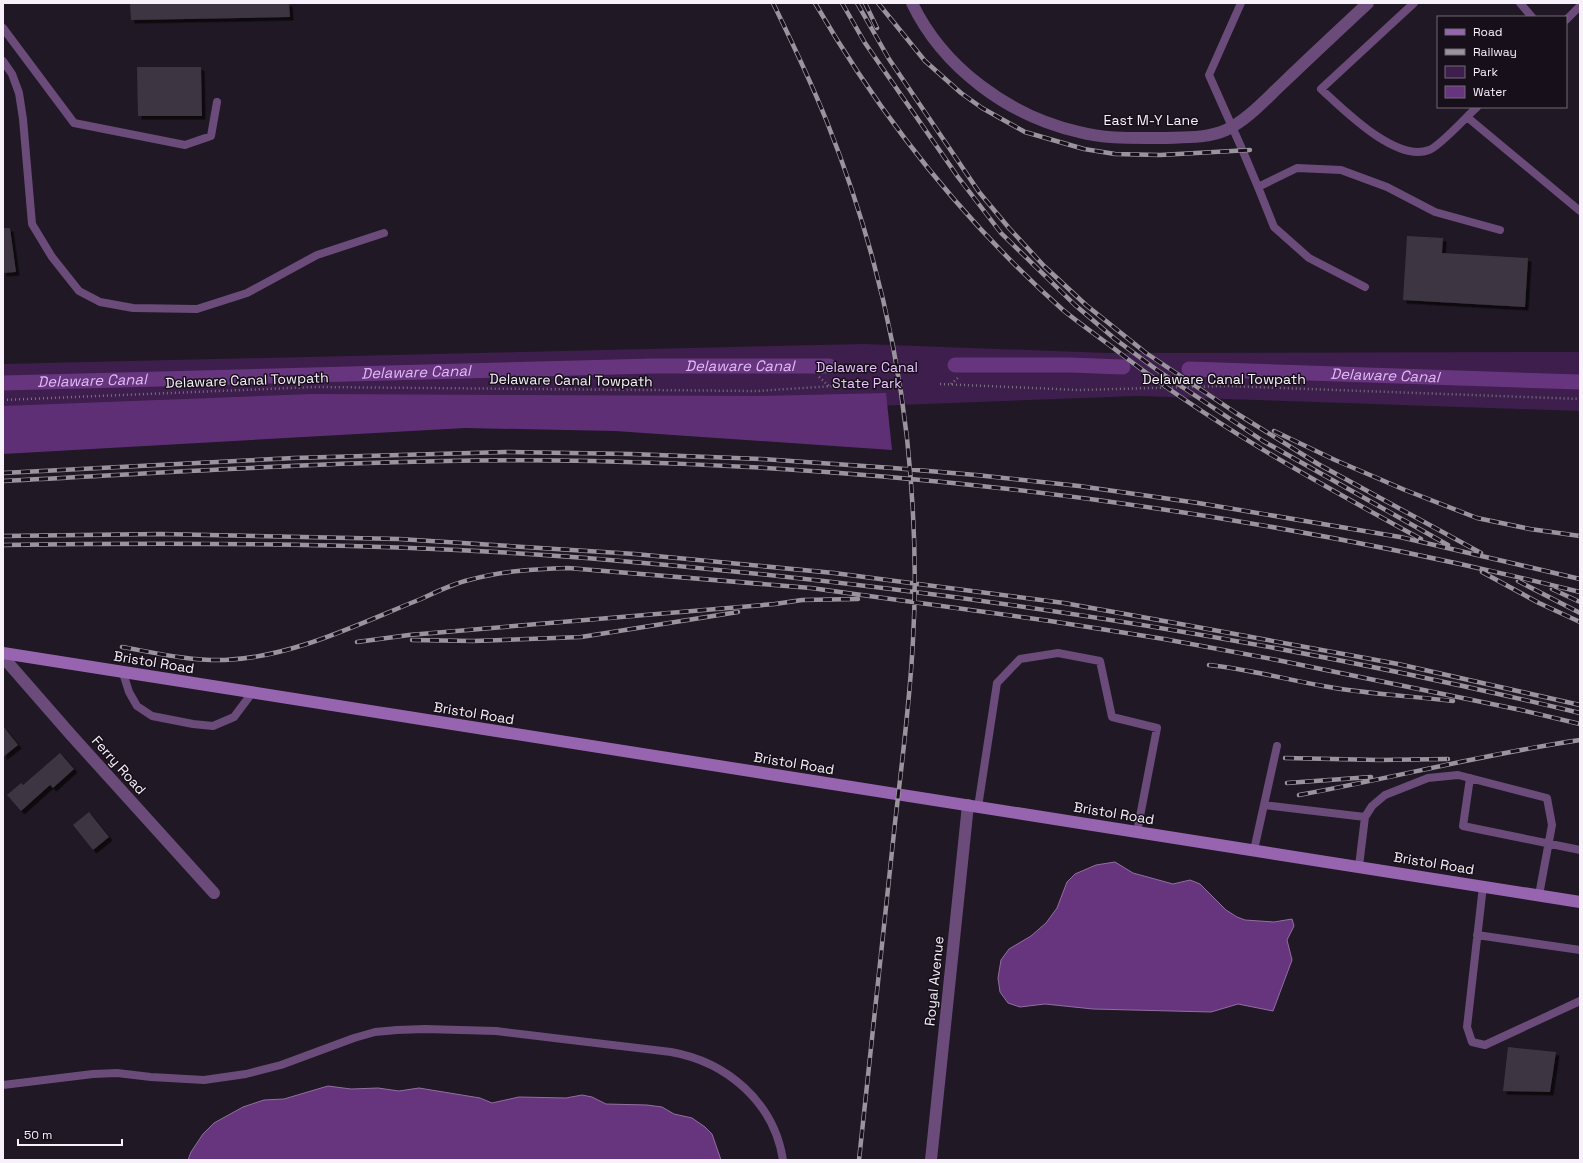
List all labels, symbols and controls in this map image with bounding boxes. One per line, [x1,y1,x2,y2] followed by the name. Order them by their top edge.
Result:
[1437,16,1567,108] legend
[1473,24,1502,40] text: Road
[1473,44,1517,60] text: Railway
[1473,64,1498,80] text: Park
[1473,84,1507,100] text: Water
[1104,111,1198,129] street label: East M-Y Lane
[685,356,797,375] water label: Delaware Canal
[816,358,918,392] park label: Delaware Canal State Park
[361,361,473,383] water label: Delaware Canal
[1330,364,1442,386] water label: Delaware Canal
[165,368,329,392] street label: Delaware Canal Towpath
[37,369,149,391] water label: Delaware Canal
[489,370,653,390] street label: Delaware Canal Towpath
[1142,370,1306,388] street label: Delaware Canal Towpath
[112,647,196,677] street label: Bristol Road
[432,698,516,728] street label: Bristol Road
[88,732,150,798] street label: Ferry Road
[752,748,836,778] street label: Bristol Road
[1072,798,1156,828] street label: Bristol Road
[1392,848,1476,878] street label: Bristol Road
[920,935,948,1027] street label: Royal Avenue
[18,1121,122,1147] scale bar
[24,1127,52,1143] text: 50 m

